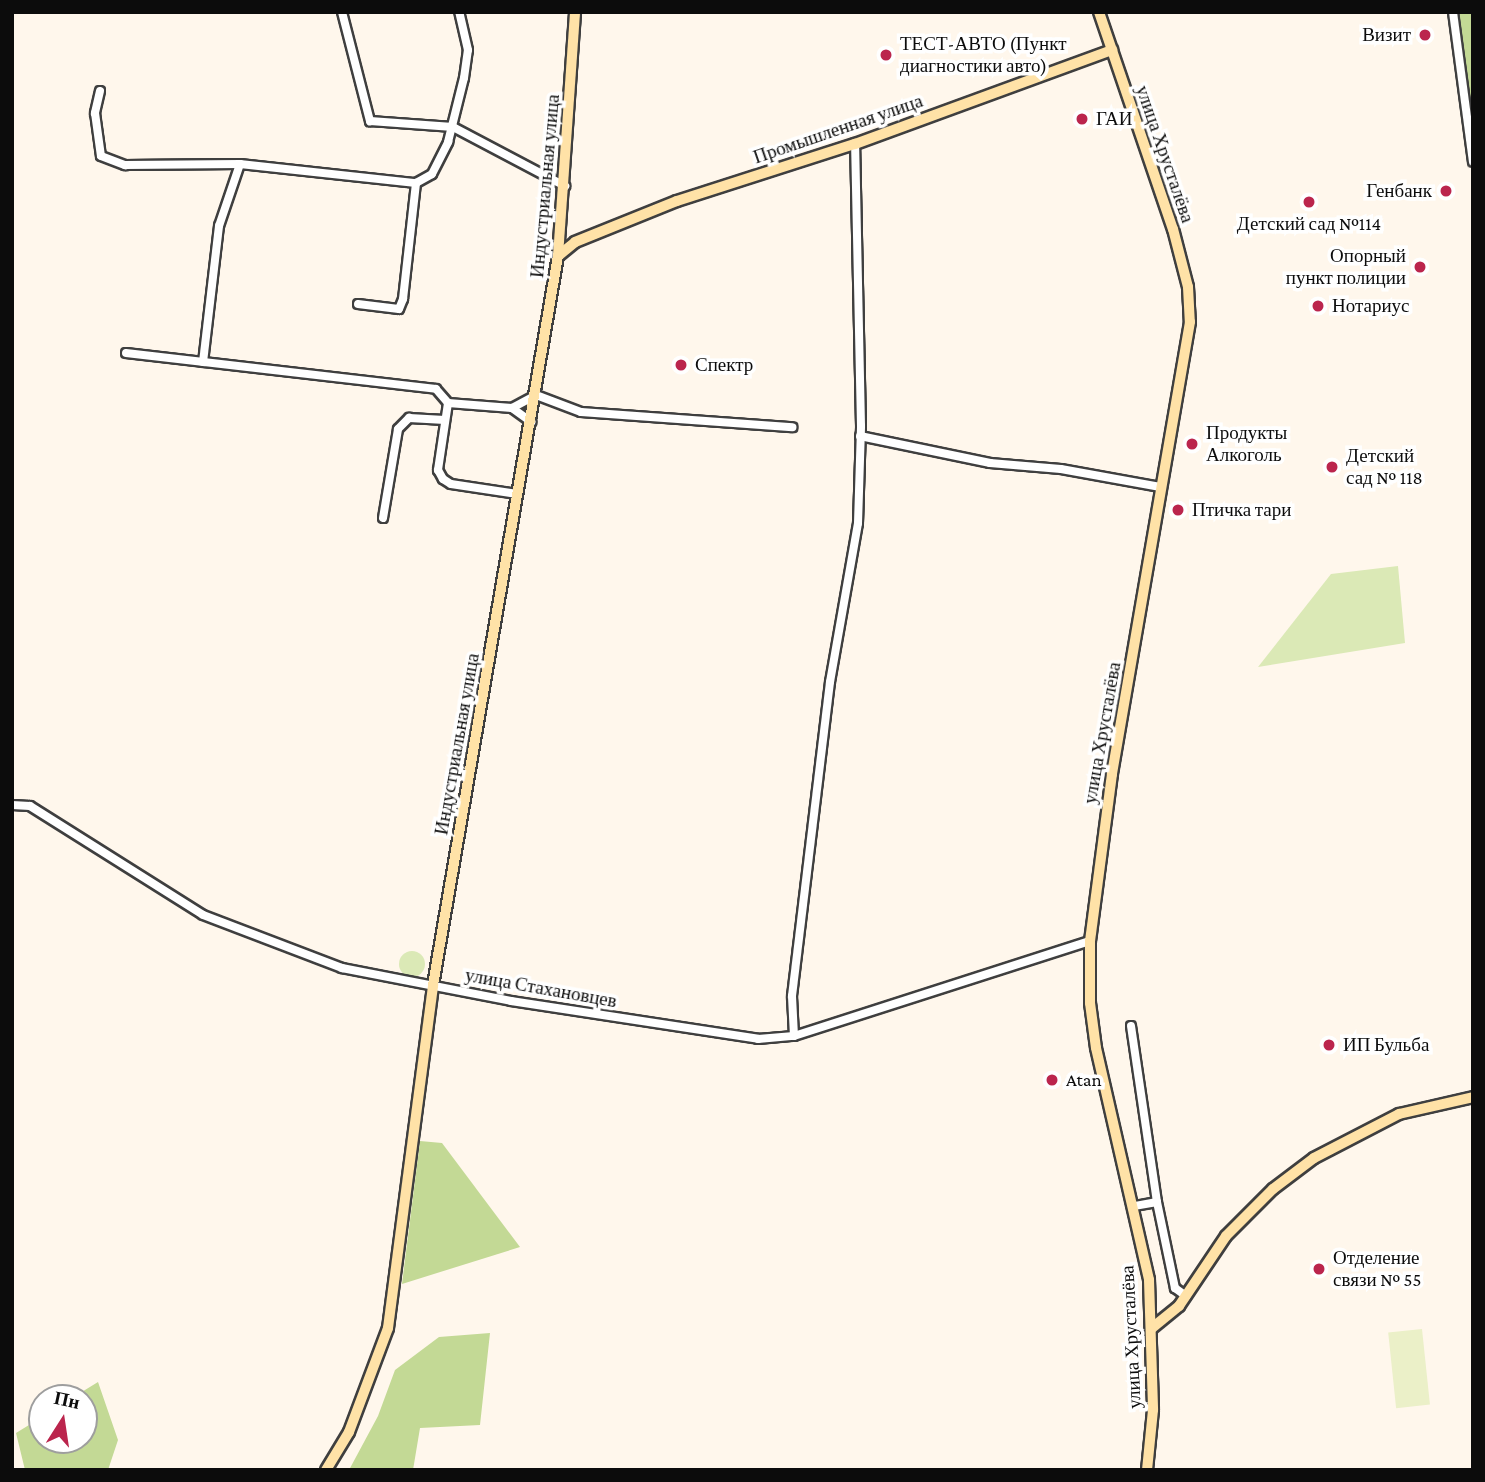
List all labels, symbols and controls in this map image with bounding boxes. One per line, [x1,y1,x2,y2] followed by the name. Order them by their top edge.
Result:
[1362,24,1411,46] place label: Визит
[1417,27,1433,43] marker: Визит
[900,33,1067,77] place label: ТЕСТ-АВТО (Пункт диагностики авто)
[878,47,894,63] marker: ТЕСТ-АВТО (Пункт диагностики авто)
[1131,82,1199,226] street label: улица Хрусталёва
[750,89,926,169] street label: Промышленная улица
[526,93,564,279] street label: Индустриальная улица
[1096,108,1132,130] place label: ГАИ
[1074,111,1090,127] marker: ГАИ
[1366,180,1432,202] place label: Генбанк
[1438,183,1454,199] marker: Генбанк
[1301,194,1317,210] marker: Детский сад №114
[1237,213,1381,235] place label: Детский сад №114
[1286,245,1406,289] place label: Опорный пункт полиции
[1412,259,1428,275] marker: Опорный пункт полиции
[1332,295,1410,317] place label: Нотариус
[1310,298,1326,314] marker: Нотариус
[695,354,753,376] place label: Спектр
[673,357,689,373] marker: Спектр
[1206,422,1287,466] place label: Продукты Алкоголь
[1184,436,1200,452] marker: Продукты Алкоголь
[1346,445,1423,489] place label: Детский сад № 118
[1324,459,1340,475] marker: Детский сад № 118
[1192,499,1291,521] place label: Птичка тари
[1170,502,1186,518] marker: Птичка тари
[430,651,484,837] street label: Индустриальная улица
[1078,660,1126,806] street label: улица Хрусталёва
[463,963,619,1013] street label: улица Стахановцев
[1343,1034,1429,1056] place label: ИП Бульба
[1321,1037,1337,1053] marker: ИП Бульба
[1066,1069,1102,1091] place label: Atan
[1044,1072,1060,1088] marker: Atan
[1333,1247,1421,1291] place label: Отделение связи № 55
[1311,1261,1327,1277] marker: Отделение связи № 55
[1116,1265,1146,1409] street label: улица Хрусталёва
[28,1384,98,1454] north arrow
[52,1387,82,1413] text: Пн

